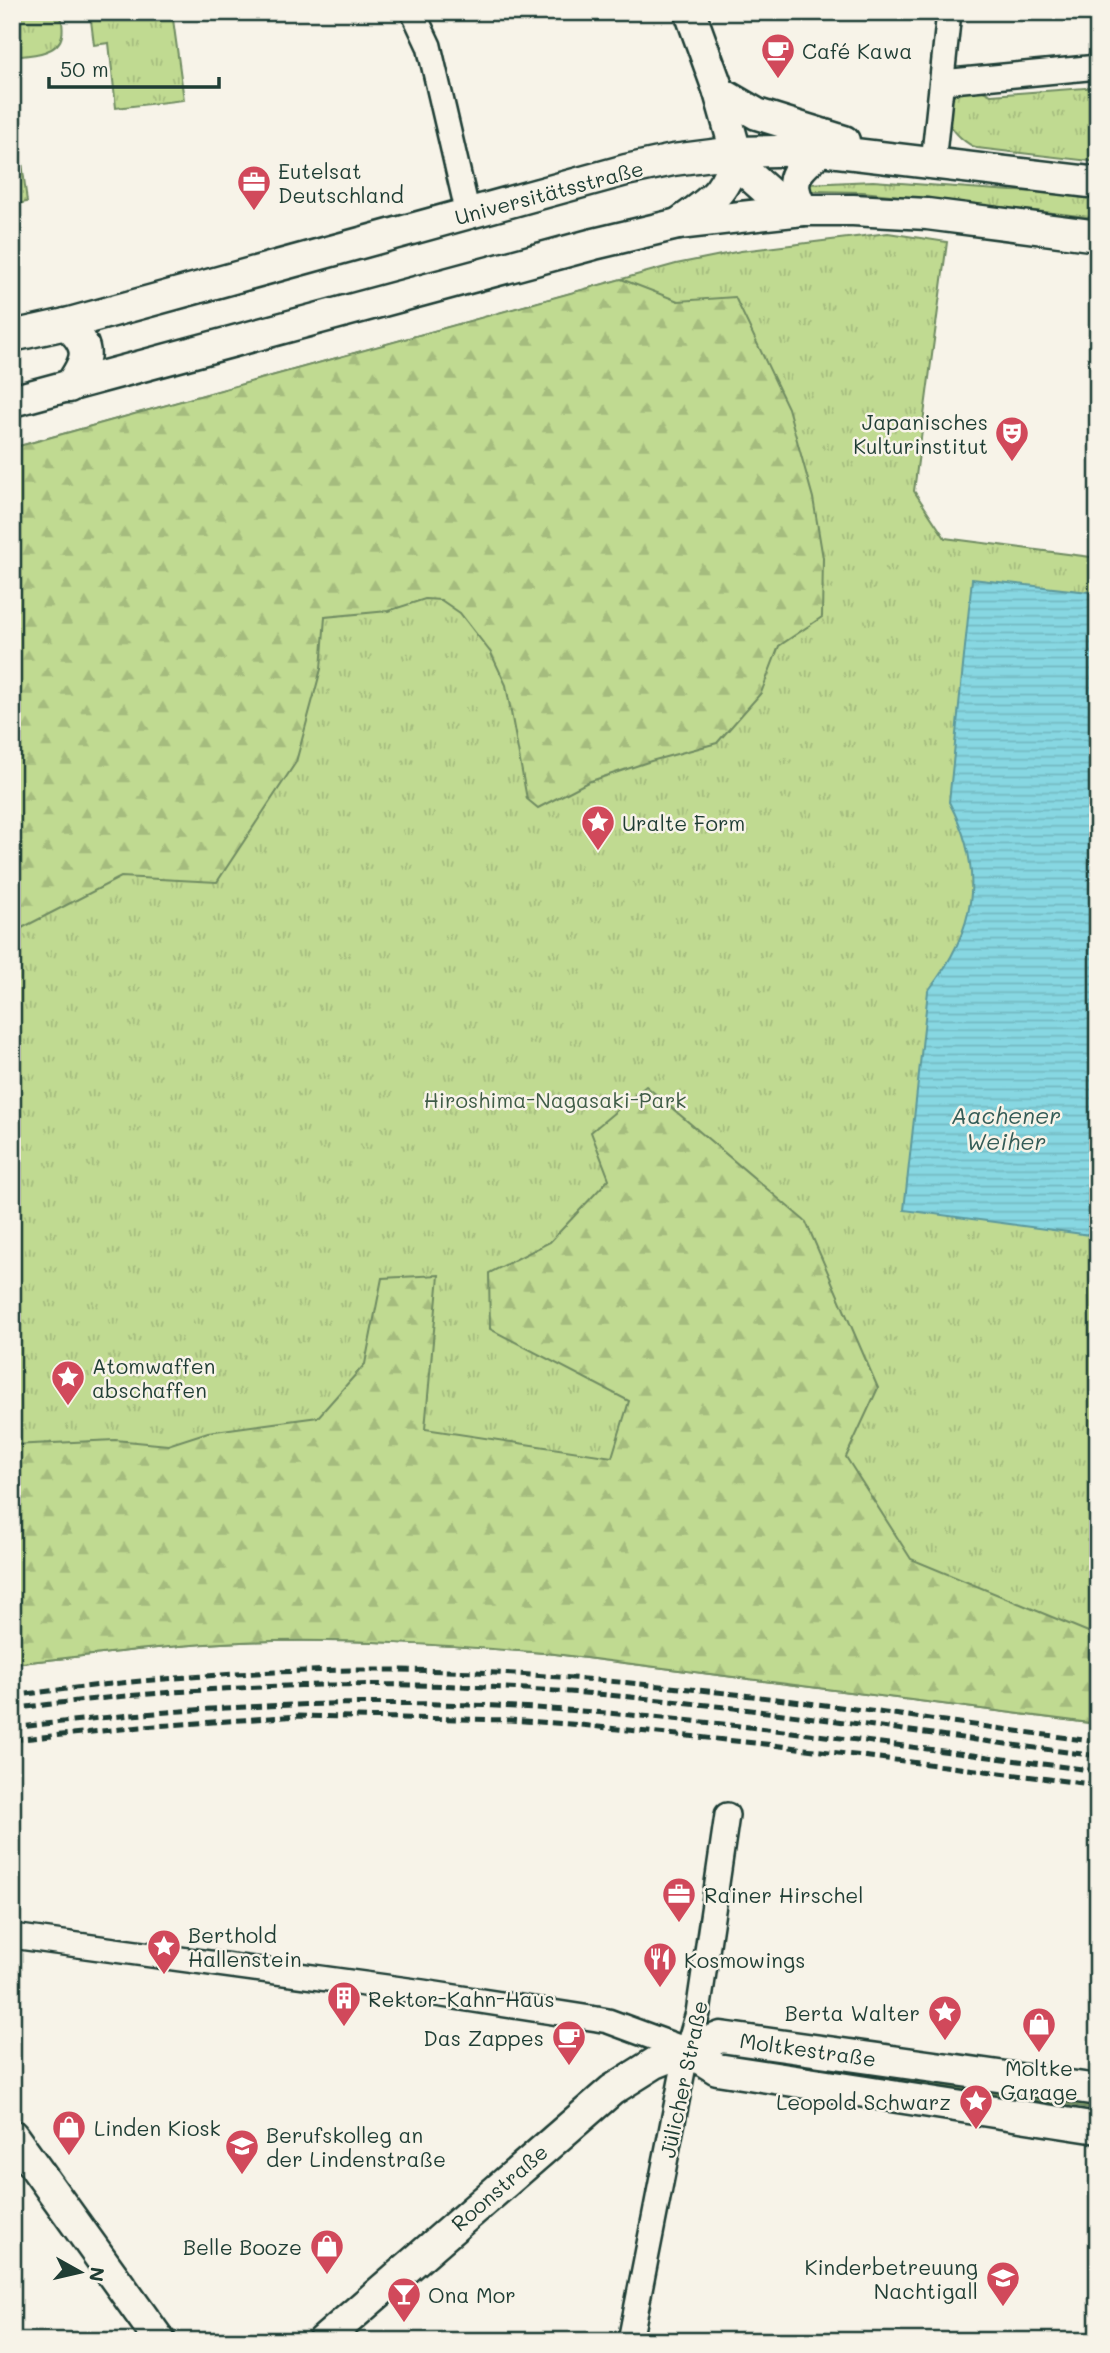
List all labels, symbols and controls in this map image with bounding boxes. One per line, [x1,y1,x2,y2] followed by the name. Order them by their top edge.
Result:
[759,31,797,80] cafe icon: Café Kawa
[802,37,912,64] place label: Café Kawa
[49,46,219,90] scale bar
[60,55,109,82] text: 50 m
[452,154,646,230] street label: Universitätsstraße
[278,157,404,208] place label: Eutelsat Deutschland
[235,163,273,212] office icon: Eutelsat Deutschland
[853,408,988,459] place label: Japanisches Kulturinstitut
[993,414,1031,463] theatre icon: Japanisches Kulturinstitut
[579,803,617,852] place icon: Uralte Form
[622,809,745,836] place label: Uralte Form
[424,1086,686,1113] park label: Hiroshima-Nagasaki-Park
[951,1100,1061,1156] water label: Aachener Weiher
[92,1352,215,1403] place label: Atomwaffen abschaffen
[49,1358,87,1407] place icon: Atomwaffen abschaffen
[660,1875,698,1924] office icon: Rainer Hirschel
[704,1881,863,1908] place label: Rainer Hirschel
[188,1921,302,1972] place label: Berthold Hallenstein
[145,1927,183,1976] place icon: Berthold Hallenstein
[641,1940,679,1989] restaurant icon: Kosmowings
[684,1946,805,1973] place label: Kosmowings
[325,1979,363,2028] building icon: Rektor-Kahn-Haus
[368,1985,555,2012] place label: Rektor-Kahn-Haus
[926,1993,964,2042] place icon: Berta Walter
[653,1998,713,2160] street label: Jülicher Straße
[785,1999,920,2026] place label: Berta Walter
[1020,2005,1058,2054] shop icon: Moltke Garage
[550,2018,588,2067] cafe icon: Das Zappes
[423,2024,544,2051] place label: Das Zappes
[738,2026,878,2072] street label: Moltkestraße
[1000,2054,1078,2105] place label: Moltke Garage
[957,2082,995,2131] place icon: Leopold Schwarz
[776,2088,951,2115] place label: Leopold Schwarz
[50,2108,88,2157] shop icon: Linden Kiosk
[94,2114,221,2141] place label: Linden Kiosk
[266,2121,446,2172] place label: Berufskolleg an der Lindenstraße
[223,2127,261,2176] school or university icon: Berufskolleg an der Lindenstraße
[445,2138,553,2236] street label: Roonstraße
[308,2227,346,2276] shop icon: Belle Booze
[183,2233,302,2260] place label: Belle Booze
[46,2238,116,2308] north arrow
[804,2253,978,2304] place label: Kinderbetreuung Nachtigall
[984,2259,1022,2308] school or university icon: Kinderbetreuung Nachtigall
[84,2266,111,2283] text: N
[385,2275,423,2324] bar icon: Ona Mor
[428,2281,516,2308] place label: Ona Mor

